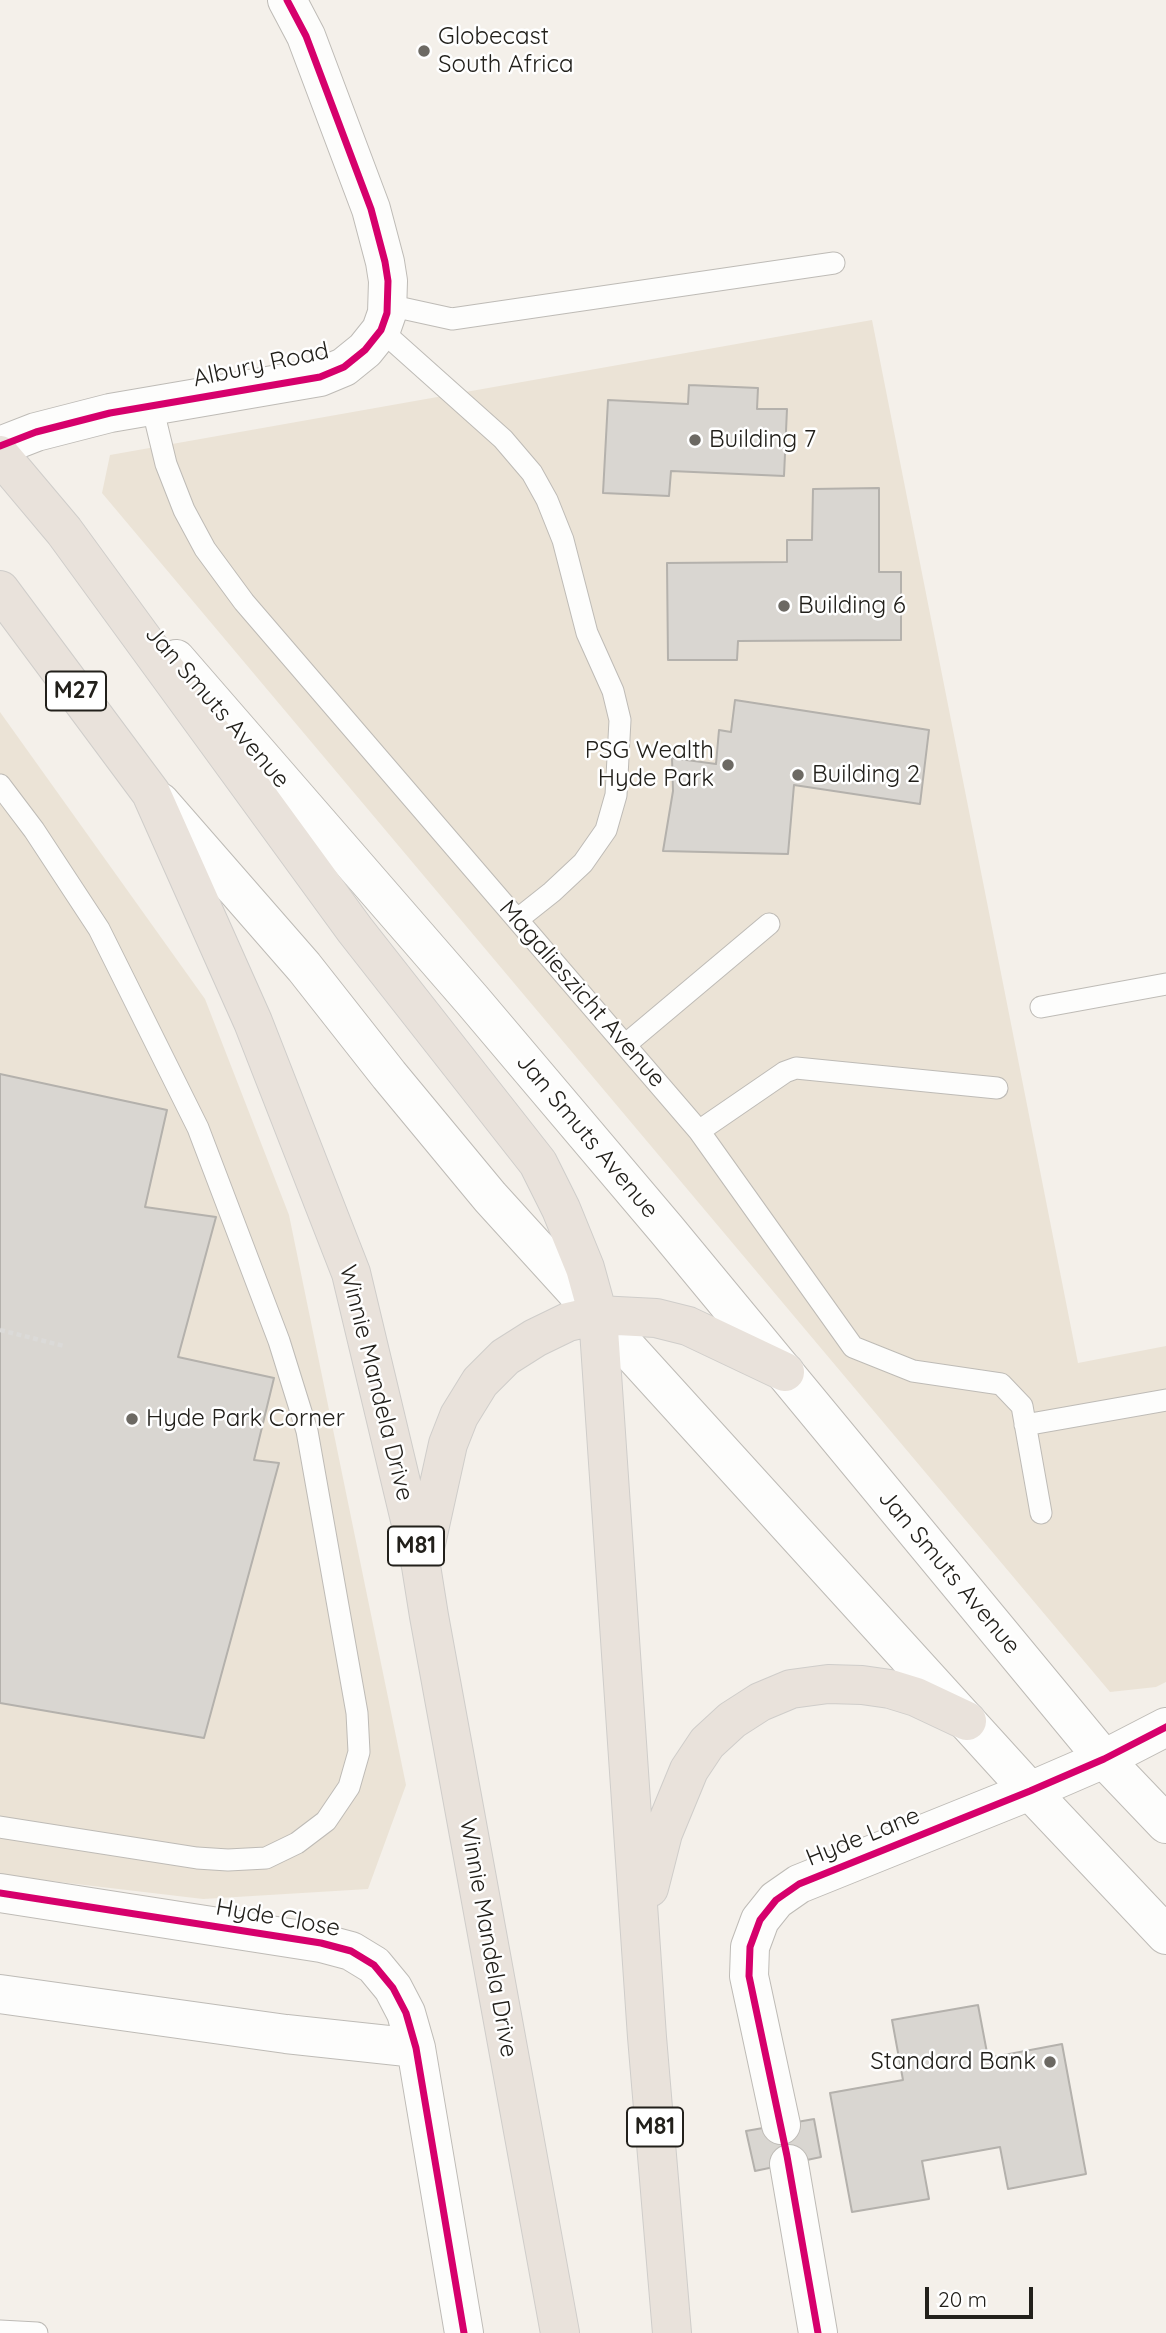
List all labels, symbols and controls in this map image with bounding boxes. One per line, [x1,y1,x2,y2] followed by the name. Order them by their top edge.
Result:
[438,23,573,79] place label: Globecast South Africa
[416,43,432,59] marker: Globecast South Africa
[190,337,332,393] street label: Albury Road
[709,426,816,454] place label: Building 7
[687,432,703,448] marker: Building 7
[798,592,906,620] place label: Building 6
[776,598,792,614] marker: Building 6
[138,620,296,794] street label: Jan Smuts Avenue
[46,671,106,710] road number: M27
[585,737,714,793] place label: PSG Wealth Hyde Park
[720,757,736,773] marker: PSG Wealth Hyde Park
[812,761,920,789] place label: Building 2
[790,767,806,783] marker: Building 2
[493,894,671,1094] street label: Magalieszicht Avenue
[510,1048,664,1224] street label: Jan Smuts Avenue
[333,1262,419,1504] street label: Winnie Mandela Drive
[146,1405,345,1433] place label: Hyde Park Corner
[124,1411,140,1427] marker: Hyde Park Corner
[872,1484,1026,1660] street label: Jan Smuts Avenue
[388,1526,444,1566] road number: M81
[802,1801,924,1873] street label: Hyde Lane
[453,1816,523,2060] street label: Winnie Mandela Drive
[214,1893,342,1943] street label: Hyde Close
[870,2048,1036,2076] place label: Standard Bank
[1042,2054,1058,2070] marker: Standard Bank
[627,2108,683,2146] road number: M81
[928,2274,1036,2318] scale bar
[938,2286,987,2312] text: 20 m

